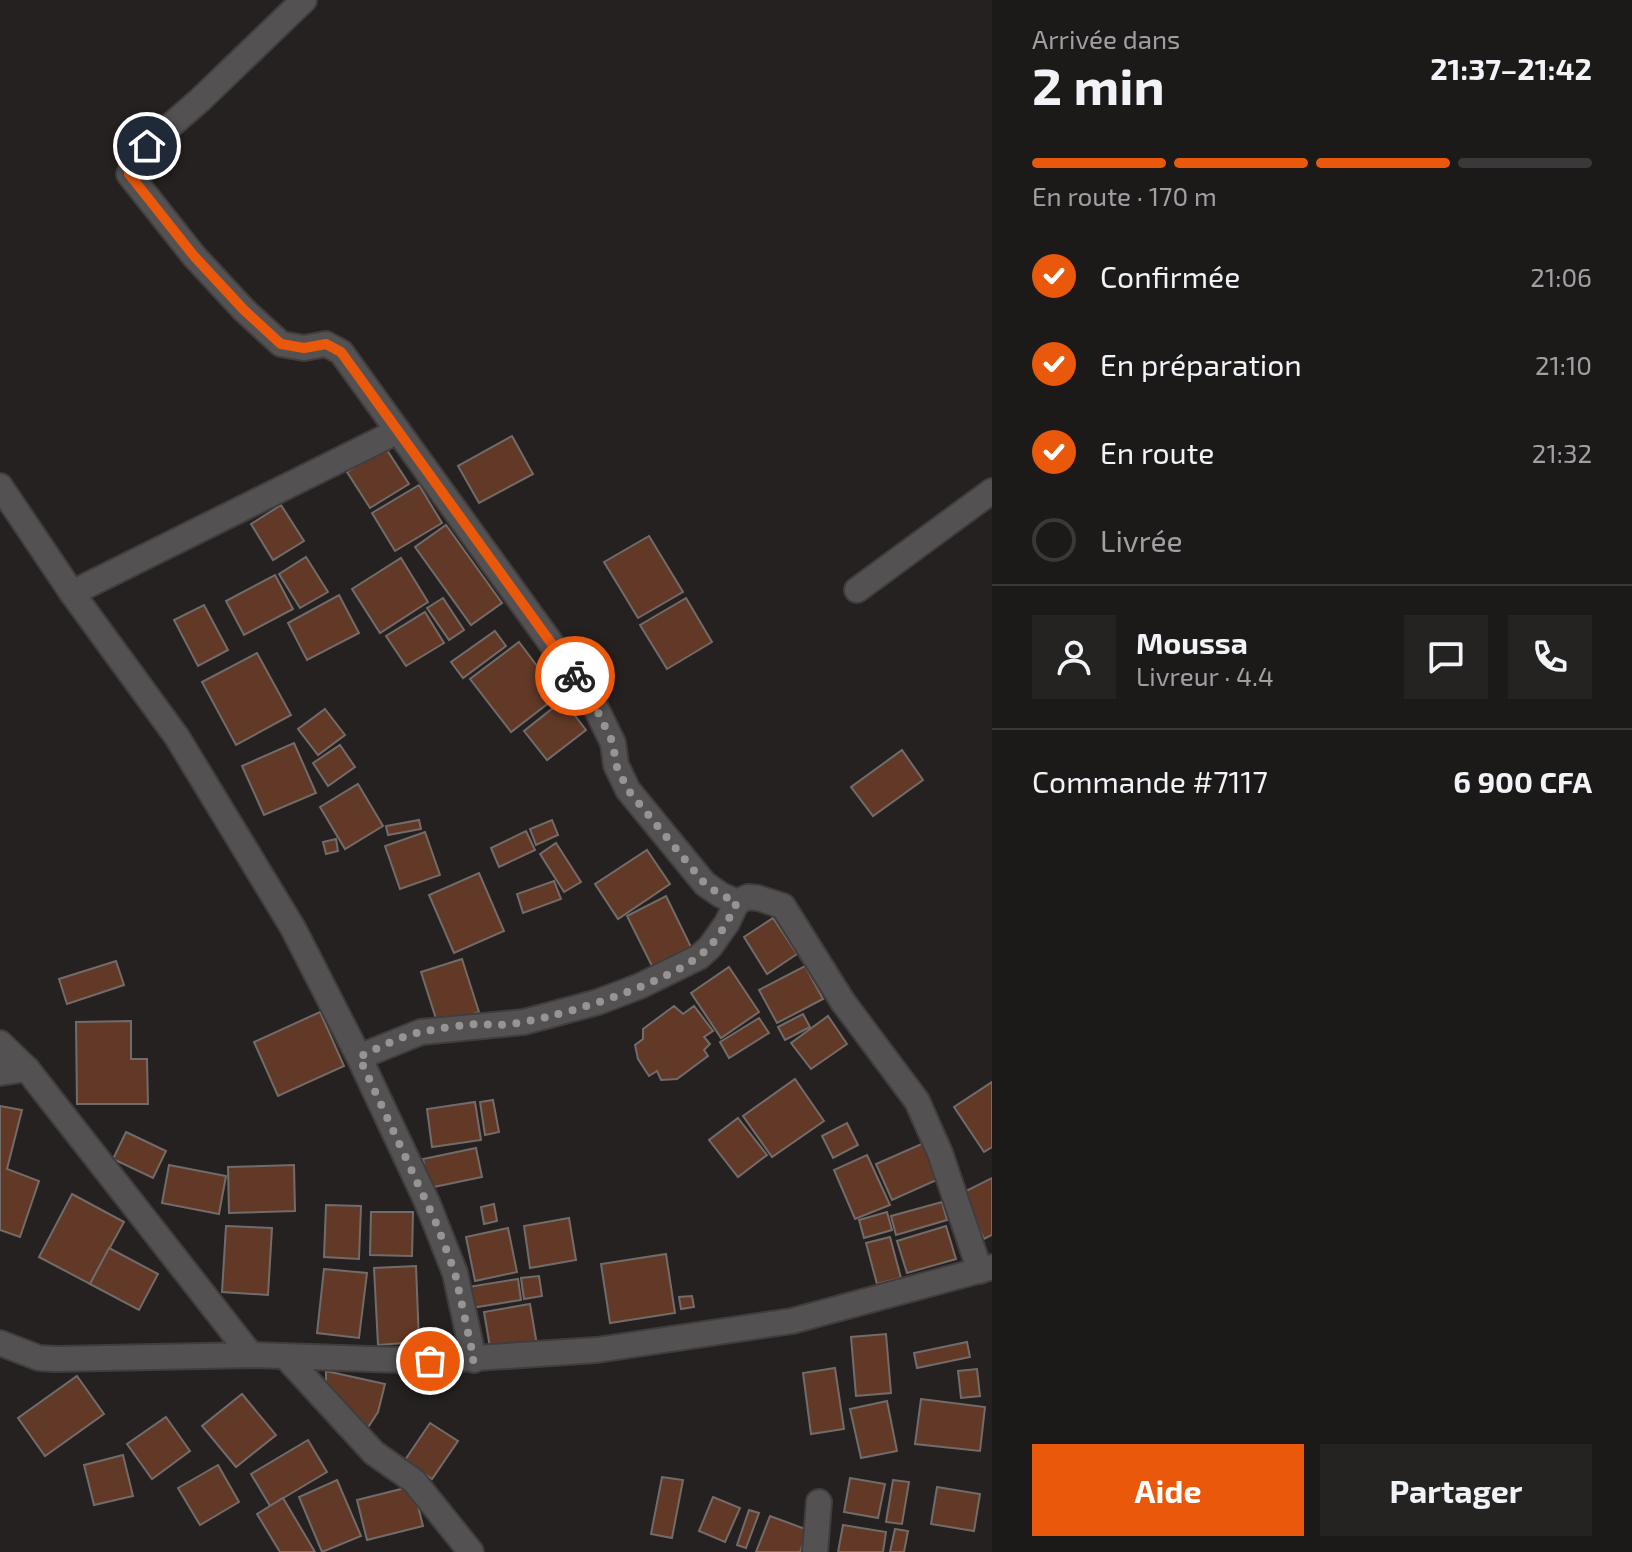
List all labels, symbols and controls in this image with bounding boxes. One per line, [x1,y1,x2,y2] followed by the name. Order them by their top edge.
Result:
[1032,23,1180,54] text: Arrivée dans
[1430,50,1592,86] text: 21:37–21:42
[1032,53,1165,115] text: 2 min
[113,112,181,180] pin
[125,124,169,168] icon: home
[1032,180,1217,211] text: En route · 170 m
[1032,254,1076,298] icon: check
[1100,258,1240,294] text: Confirmée
[1530,261,1592,292] text: 21:06
[1032,342,1076,386] icon: check
[1100,346,1302,382] text: En préparation
[1535,349,1592,380] text: 21:10
[1032,430,1076,474] icon: check
[1100,434,1214,470] text: En route
[1532,437,1592,468] text: 21:32
[1100,522,1183,558] text: Livrée
[1032,615,1116,699] button: person
[1404,615,1488,699] button: chat
[1508,615,1592,699] button: phone
[1136,624,1248,660] text: Moussa
[535,636,615,716] courier
[553,654,597,698] icon: bike
[1136,660,1274,691] text: Livreur · 4.4
[1032,763,1268,799] text: Commande #7117
[1453,763,1592,799] text: 6 900 CFA
[396,1327,464,1395] pin
[408,1339,452,1383] icon: bag
[1032,1444,1304,1536] button: Aide
[1320,1444,1592,1536] button: Partager

